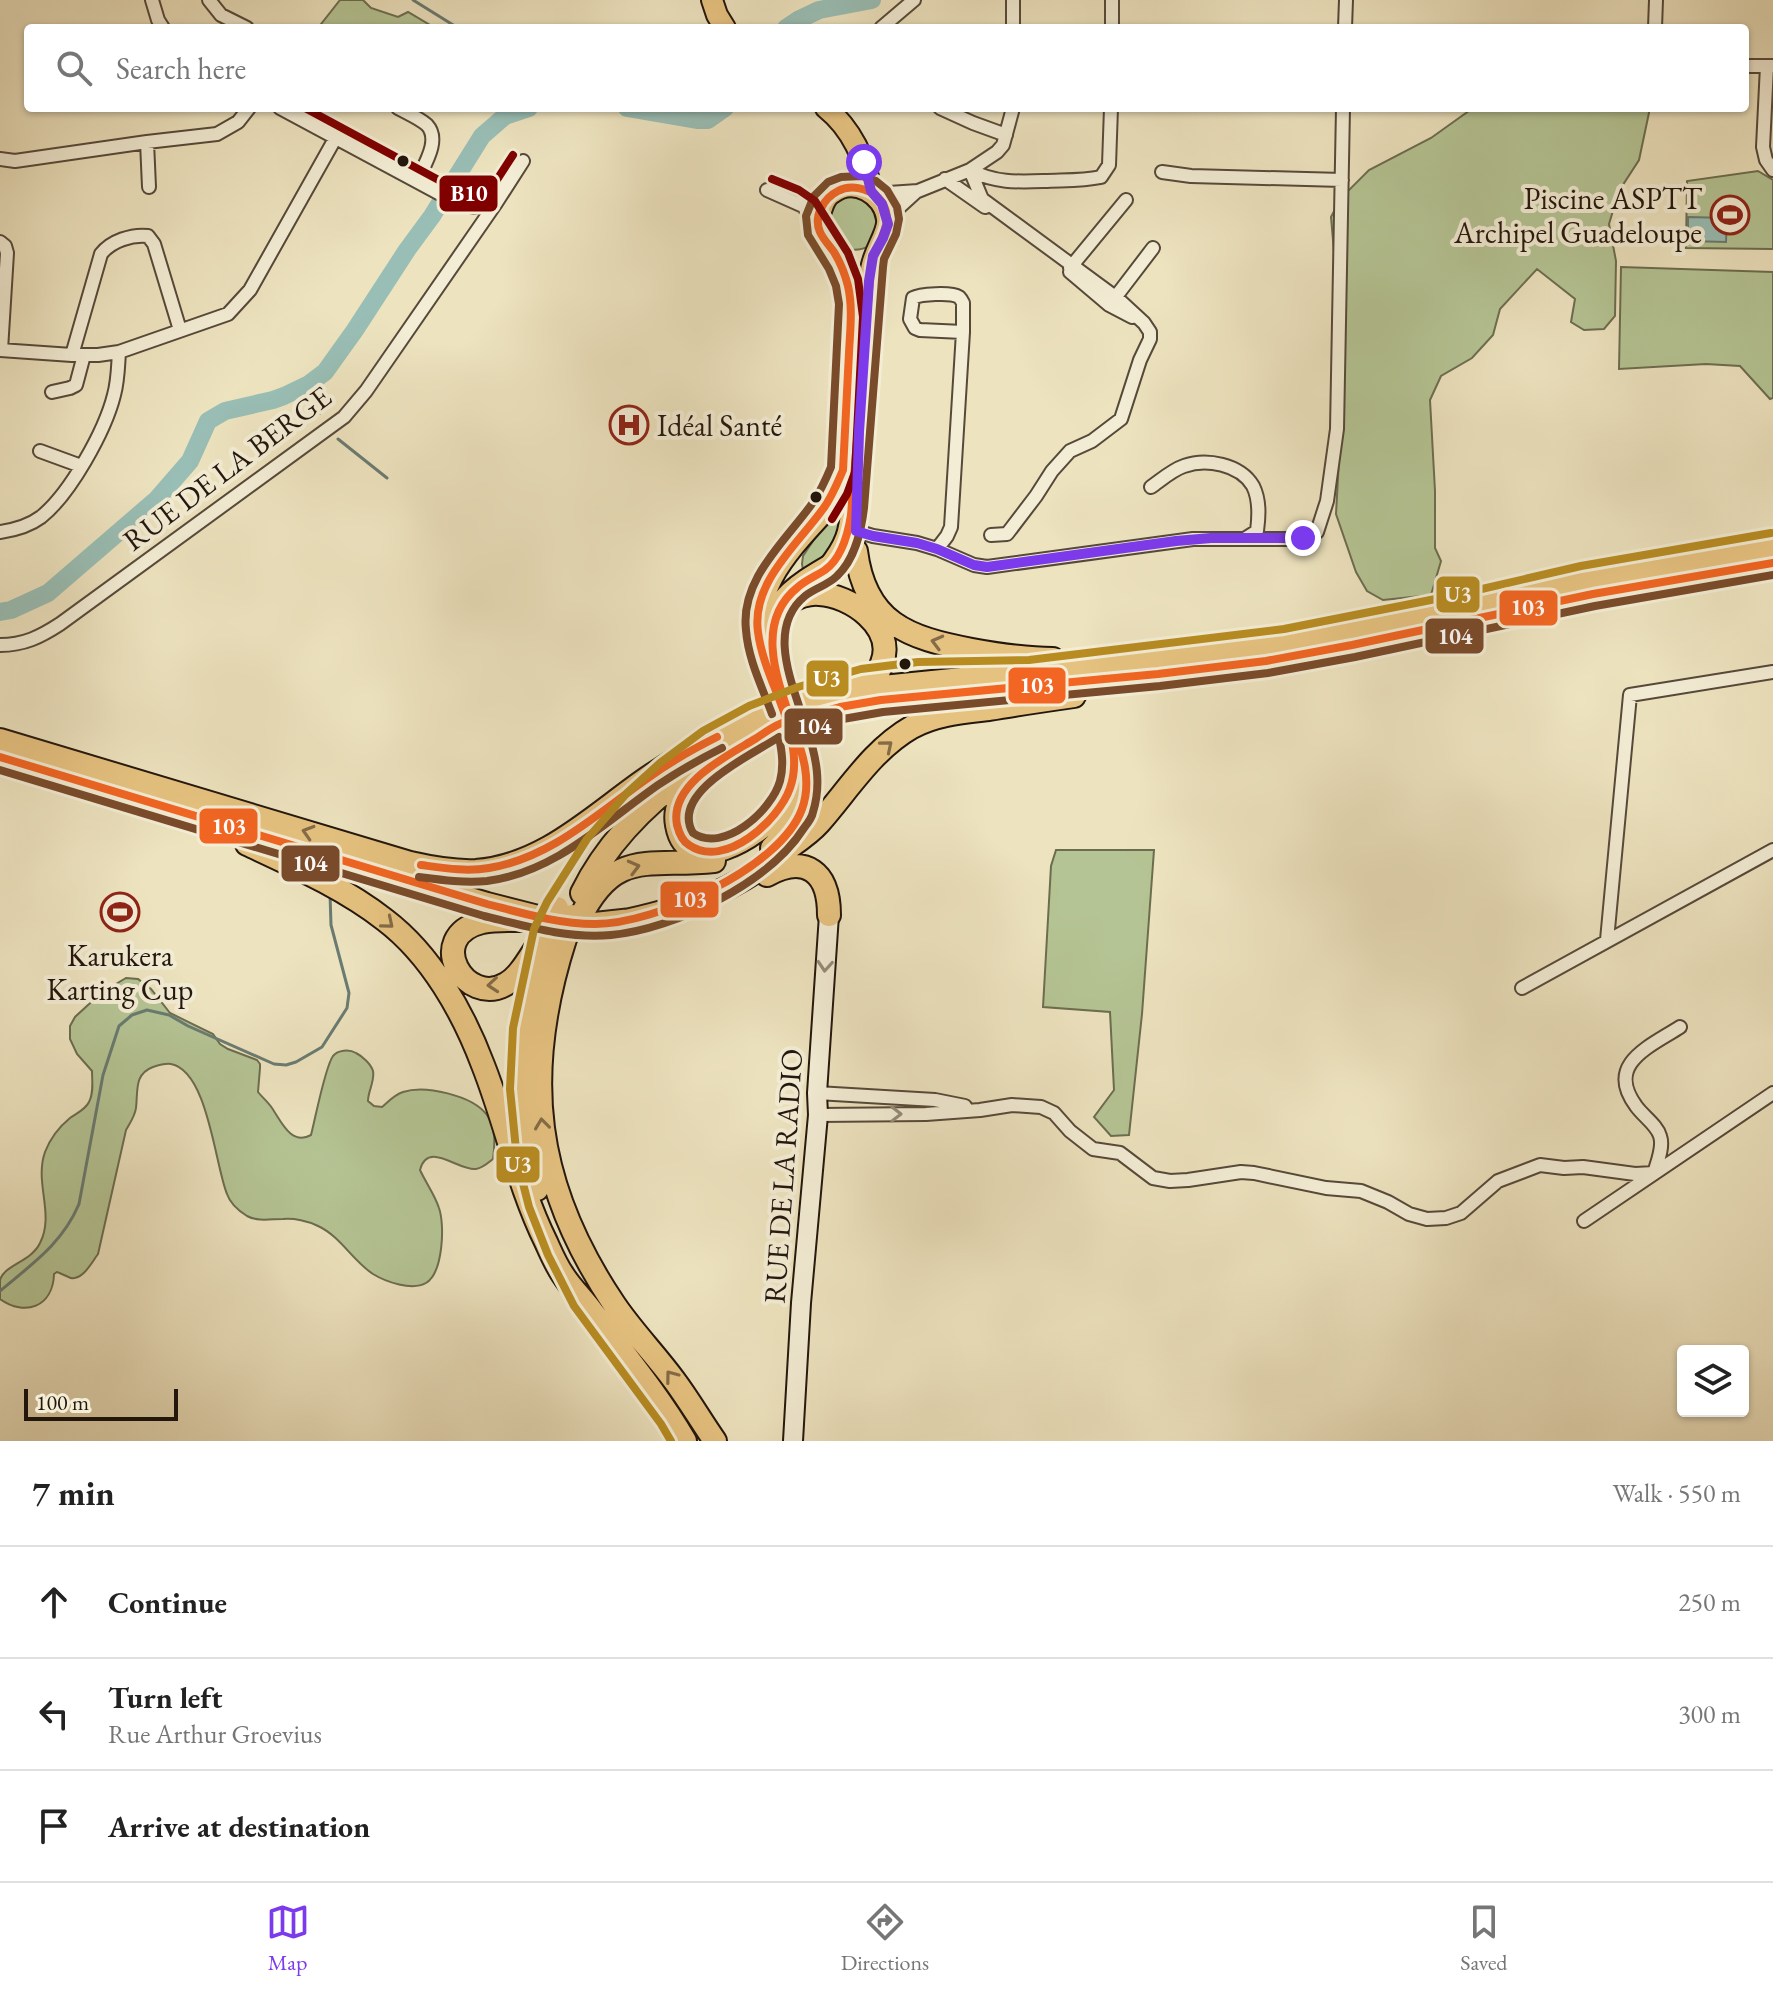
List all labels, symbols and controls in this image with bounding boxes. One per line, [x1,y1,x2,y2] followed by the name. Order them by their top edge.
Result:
[24,24,1749,112] search box
[52,46,96,90] icon: search
[116,49,246,88] text: Search here
[846,144,882,180] route start
[395,153,411,169] unlabelled marker
[438,174,499,213] line badge: B10
[450,179,488,208] text: B10
[1453,179,1703,252] place label: Piscine ASPTT Archipel Guadeloupe
[1709,194,1751,236] sports icon: Piscine ASPTT Archipel Guadeloupe
[115,377,339,559] street label: RUE DE LA BERGE
[608,404,650,446] hospital icon: Idéal Santé
[657,406,782,445] place label: Idéal Santé
[808,489,824,505] unlabelled marker
[1285,520,1321,556] route end
[1435,575,1481,614] line badge: U3
[1444,580,1472,609] text: U3
[1498,589,1559,627] line badge: 103
[1511,593,1545,622] text: 103
[1424,617,1485,655] line badge: 104
[1438,622,1473,651] text: 104
[931,634,945,651] one-way arrow
[897,656,913,672] unlabelled marker
[805,659,850,698] line badge: U3
[813,664,841,693] text: U3
[1007,666,1067,705] line badge: 103
[1020,671,1054,700] text: 103
[783,707,844,746] line badge: 104
[797,712,832,741] text: 104
[878,741,892,756] one-way arrow
[198,807,259,845] line badge: 103
[212,812,246,841] text: 103
[302,825,316,841] one-way arrow
[280,844,341,883] line badge: 104
[293,849,328,878] text: 104
[627,860,641,876] one-way arrow
[659,880,720,919] line badge: 103
[673,885,707,914] text: 103
[99,891,141,933] sports icon: Karukera Karting Cup
[378,913,393,928] one-way arrow
[47,936,193,1009] place label: Karukera Karting Cup
[817,960,834,973] one-way arrow
[486,977,499,994] one-way arrow
[755,1047,811,1305] street label: RUE DE LA RADIO
[890,1105,903,1123] one-way arrow
[534,1117,551,1131] one-way arrow
[495,1145,541,1184] line badge: U3
[504,1150,532,1179] text: U3
[1677,1345,1749,1417] map controls
[1677,1345,1749,1417] button: layers
[666,1371,680,1385] one-way arrow
[24,1385,178,1421] scale bar
[36,1388,89,1417] text: 100 m
[32,1471,115,1515] text: 7 min
[1613,1476,1741,1510] text: Walk · 550 m
[32,1580,76,1624] icon: ahead
[108,1583,227,1622] text: Continue
[1678,1585,1741,1619] text: 250 m
[108,1678,222,1717] text: Turn left
[32,1692,76,1736] icon: left
[1678,1697,1741,1731] text: 300 m
[108,1717,322,1751] text: Rue Arthur Groevius
[32,1804,76,1848] icon: arrive
[108,1807,370,1846] text: Arrive at destination
[266,1900,310,1977] tab: Map
[841,1900,929,1977] tab: Directions
[1460,1900,1507,1977] tab: Saved

